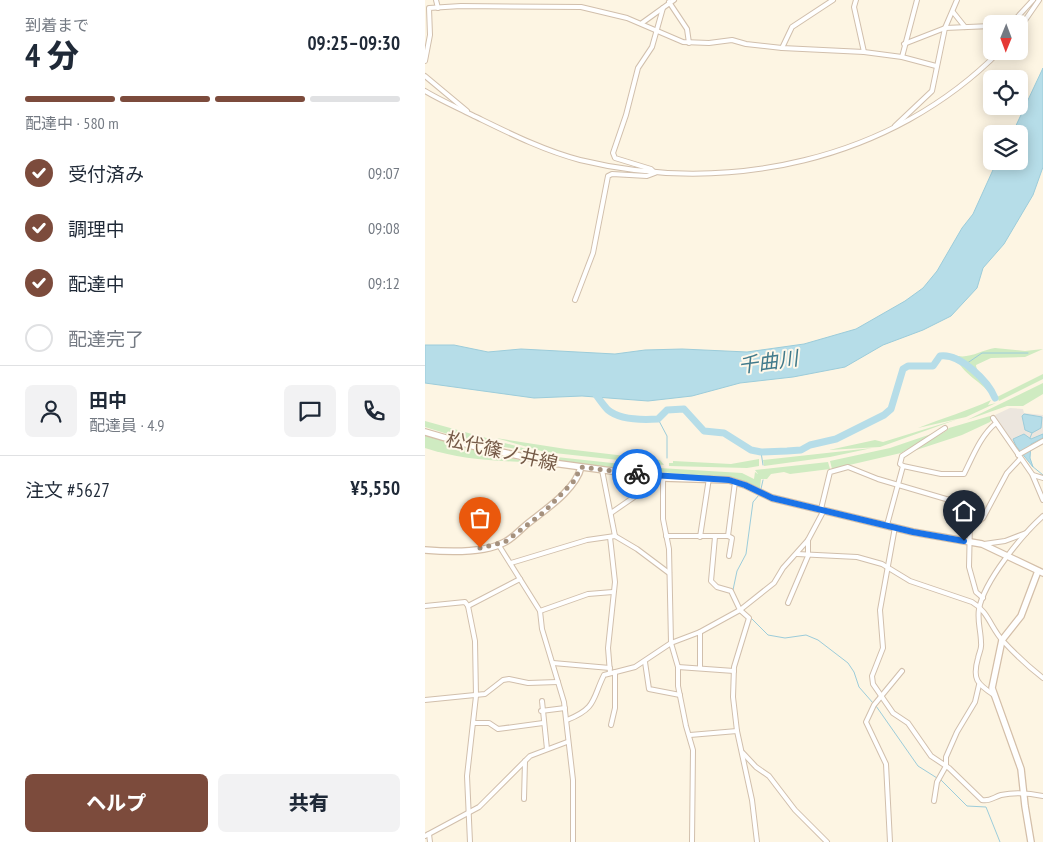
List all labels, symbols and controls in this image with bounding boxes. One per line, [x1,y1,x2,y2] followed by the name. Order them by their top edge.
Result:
[25,15,89,35] text: 到着まで
[983,15,1027,60] north arrow
[983,15,1028,170] map controls
[307,31,400,55] text: 09:25–09:30
[25,34,79,76] text: 4 分
[983,70,1028,115] button: locate
[25,113,119,133] text: 配達中 · 580 m
[983,125,1028,170] button: layers
[25,159,53,187] icon: check
[68,162,144,186] text: 受付済み
[368,163,400,183] text: 09:07
[25,214,53,242] icon: check
[68,217,125,241] text: 調理中
[368,218,400,238] text: 09:08
[25,269,53,297] icon: check
[68,272,125,296] text: 配達中
[368,273,400,293] text: 09:12
[68,327,144,351] text: 配達完了
[736,345,801,379] water label: 千曲川
[25,385,77,437] button: person
[284,385,336,437] button: chat
[348,385,400,437] button: phone
[89,388,127,412] text: 田中
[89,415,164,435] text: 配達員 · 4.9
[444,426,560,476] street label: 松代篠ノ井線
[612,449,662,499] courier
[623,460,651,488] icon: bike
[350,476,400,500] text: ¥5,550
[25,478,110,502] text: 注文 #5627
[943,490,985,541] pin
[459,497,501,548] pin
[950,497,978,525] icon: home
[466,504,494,532] icon: bag
[25,774,208,832] button: ヘルプ
[218,774,400,832] button: 共有

